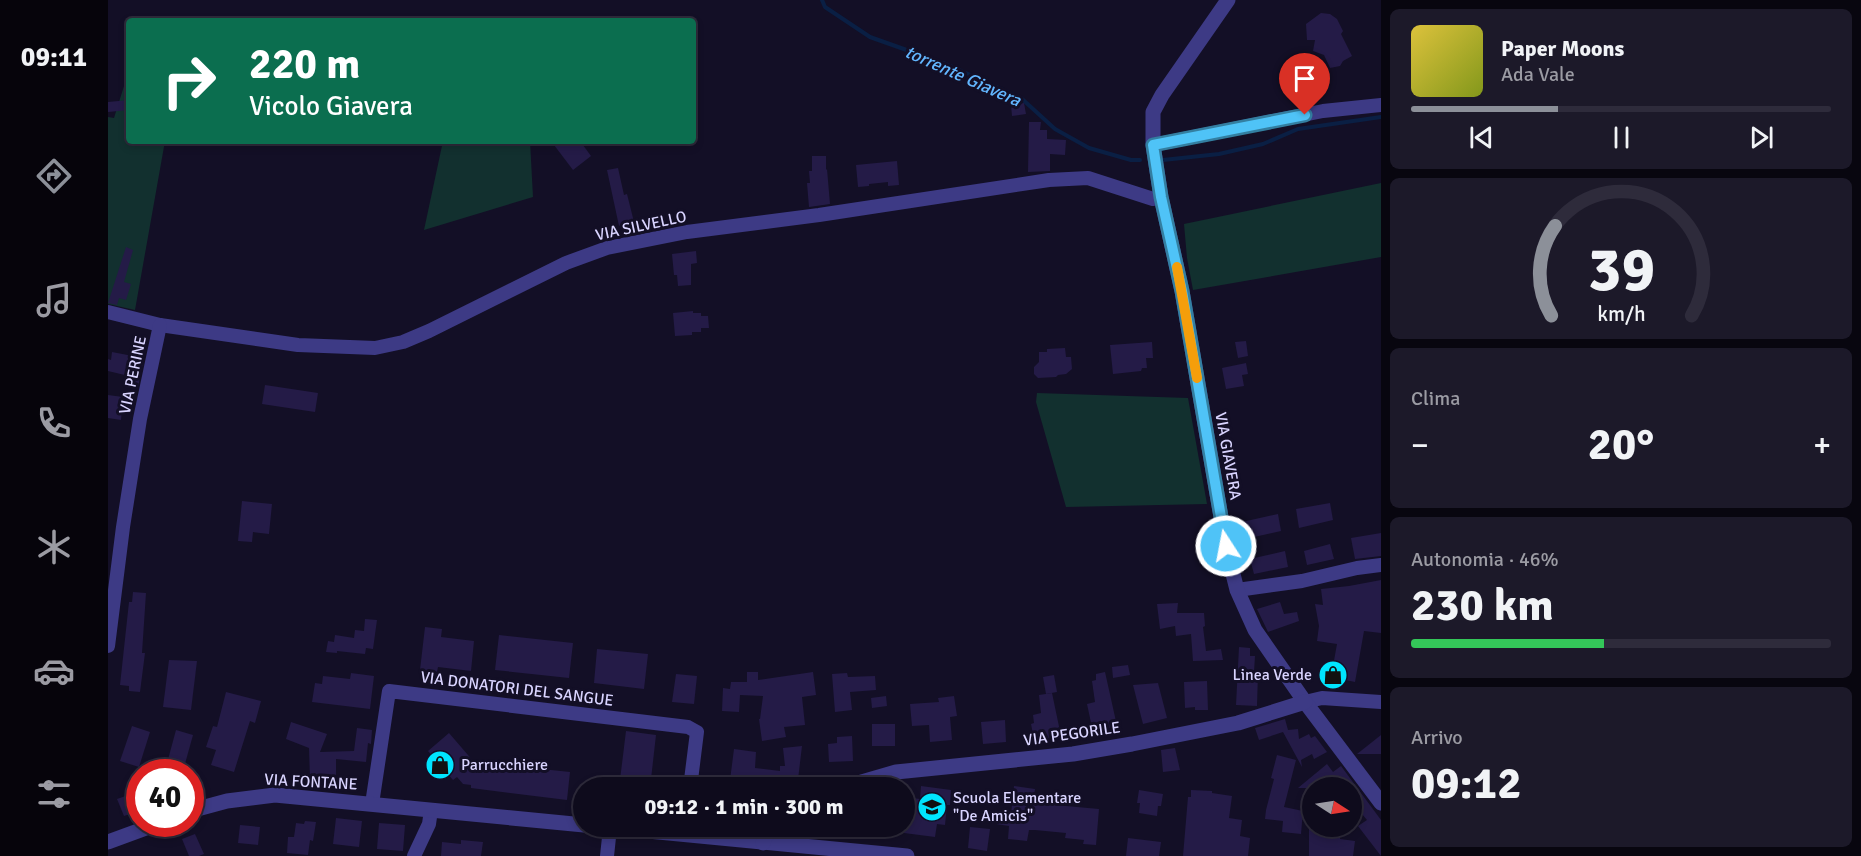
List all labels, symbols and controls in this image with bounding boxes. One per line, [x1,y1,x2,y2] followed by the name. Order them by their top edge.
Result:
[1501,35,1624,62] text: Paper Moons
[249,39,360,90] text: 220 m
[21,41,87,74] text: 09:11
[902,41,1025,112] water label: torrente Giavera
[150,42,228,120] icon: right
[1279,53,1330,115] pin
[1288,62,1321,95] icon: arrive
[1501,62,1575,87] text: Ada Vale
[249,90,413,123] text: Vicolo Giavera
[1465,121,1498,154] icon: previous
[1605,121,1638,154] icon: pause
[1745,121,1778,154] icon: next
[33,155,75,197] icon: directions
[594,207,688,245] street label: VIA SILVELLO
[1587,231,1655,308] text: 39
[33,279,75,321] icon: music
[1597,301,1645,327] text: km/h
[115,334,151,416] street label: VIA PERINE
[1411,386,1460,411] text: Clima
[33,402,75,444] icon: phone
[1210,411,1246,502] street label: VIA GIAVERA
[1588,417,1654,472] text: 20°
[1411,425,1429,466] text: −
[1813,425,1831,466] text: +
[1194,514,1258,578] position arrow
[33,526,75,568] icon: climate
[1411,547,1559,572] text: Autonomia · 46%
[1411,578,1554,633] text: 230 km
[33,650,75,692] icon: car
[1317,659,1349,691] shop icon: Linea Verde
[1233,665,1312,685] place label: Linea Verde
[419,667,615,711] street label: VIA DONATORI DEL SANGUE
[1022,717,1122,751] street label: VIA PEGORILE
[1411,725,1463,750] text: Arrivo
[424,749,456,781] shop icon: Parrucchiere
[461,755,548,775] place label: Parrucchiere
[1411,756,1521,811] text: 09:12
[126,759,204,837] speed limit sign: 40
[264,770,358,794] street label: VIA FONTANE
[33,773,75,815] icon: filters
[1302,777,1362,837] north arrow
[1302,777,1362,837] map controls
[953,788,1081,826] place label: Scuola Elementare "De Amicis"
[916,791,948,823] school or university icon: Scuola Elementare "De Amicis"
[644,793,844,820] text: 09:12 · 1 min · 300 m

